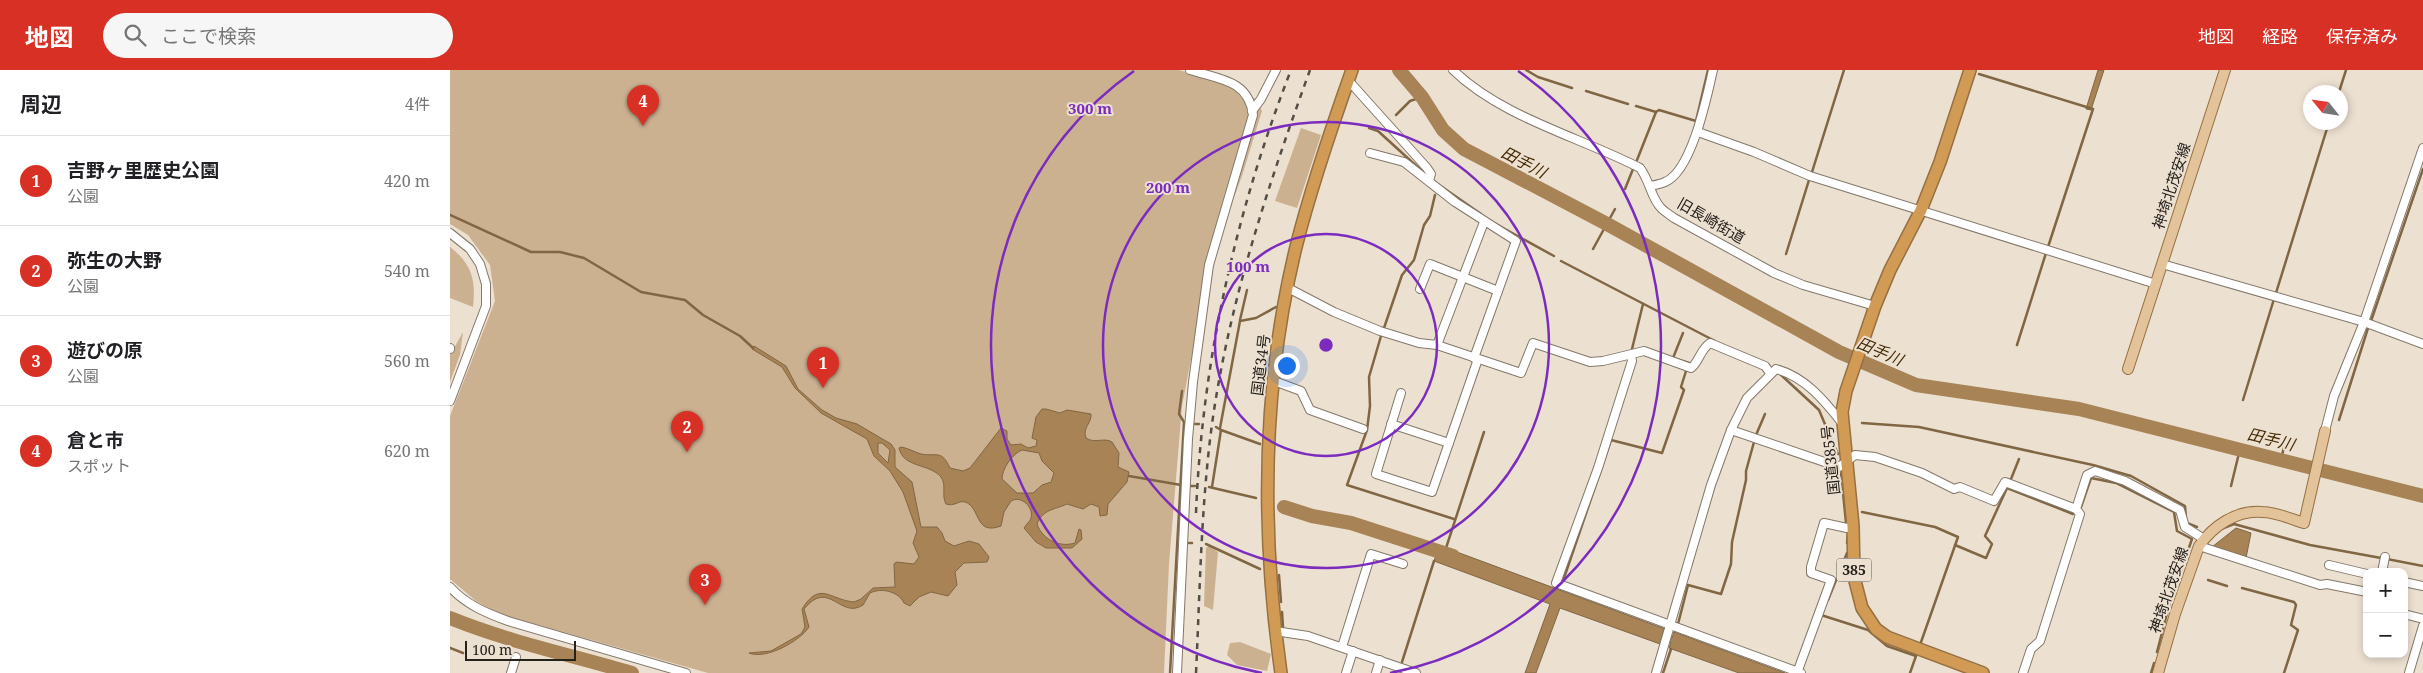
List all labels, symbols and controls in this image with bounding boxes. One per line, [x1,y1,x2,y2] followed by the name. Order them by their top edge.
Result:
[103,13,453,58] search box
[25,20,73,53] text: 地図
[121,21,149,49] icon: search
[161,23,256,49] text: ここで検索
[2198,24,2234,48] text: 地図
[2262,24,2298,48] text: 経路
[2326,24,2398,48] text: 保存済み
[627,85,659,126] pin: 4
[2303,85,2348,130] north arrow
[20,90,62,118] text: 周辺
[405,93,430,115] text: 4件
[1068,98,1112,118] text: 300 m
[2148,140,2194,232] street label: 神埼北茂安線
[1498,141,1552,184] water label: 田手川
[67,157,219,183] text: 吉野ヶ里歴史公園
[31,170,41,192] text: 1
[384,170,430,192] text: 420 m
[1146,177,1190,197] text: 200 m
[67,185,99,207] text: 公園
[1674,193,1749,248] street label: 旧長崎街道
[67,247,162,273] text: 弥生の大野
[1226,256,1270,276] text: 100 m
[31,260,41,282] text: 2
[384,260,430,282] text: 540 m
[67,275,99,297] text: 公園
[1854,331,1908,371] water label: 田手川
[1246,333,1274,397] street label: 国道34号
[1317,336,1335,354] centre of rings
[67,337,143,363] text: 遊びの原
[807,347,839,388] pin: 1
[31,350,41,372] text: 3
[384,350,430,372] text: 560 m
[1274,353,1300,379] your location
[67,365,99,387] text: 公園
[671,411,703,452] pin: 2
[2245,423,2299,456] water label: 田手川
[1816,424,1844,496] street label: 国道385号
[67,427,124,453] text: 倉と市
[31,440,41,462] text: 4
[384,440,430,462] text: 620 m
[67,455,131,477] text: スポット
[2144,544,2192,635] street label: 神埼北茂安線
[1836,558,1872,582] road number: 385
[689,564,721,605] pin: 3
[2363,568,2408,658] map controls
[2363,568,2408,613] button: +
[2363,613,2408,658] button: −
[465,638,576,661] scale bar
[472,640,512,659] text: 100 m

